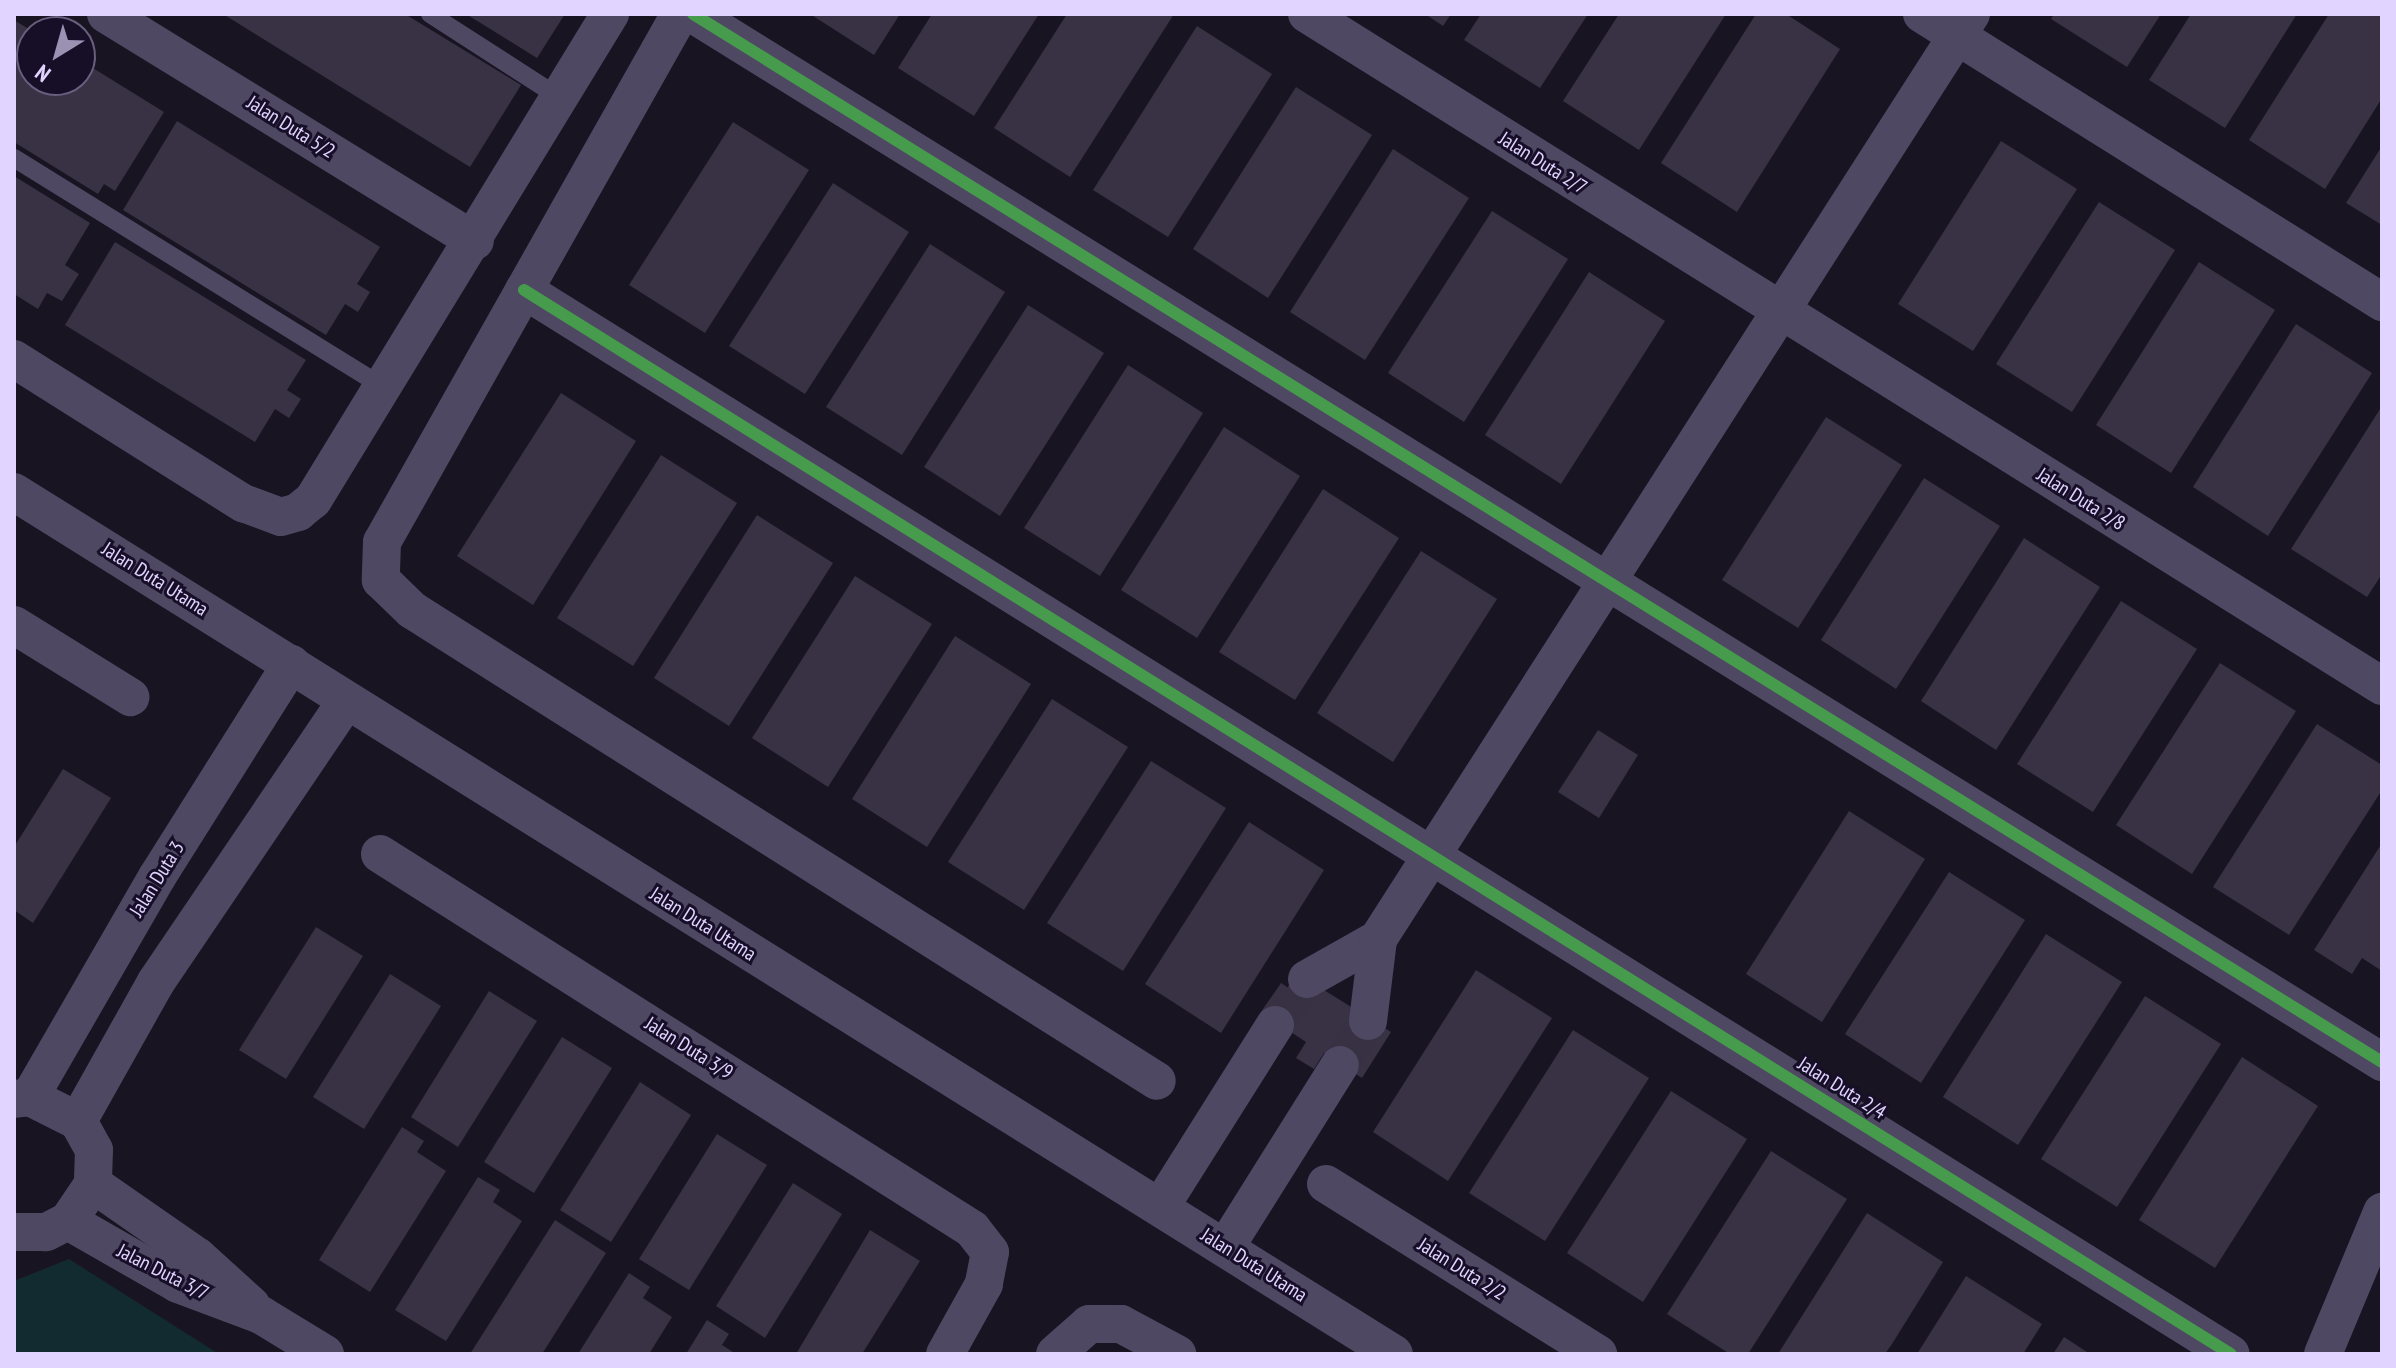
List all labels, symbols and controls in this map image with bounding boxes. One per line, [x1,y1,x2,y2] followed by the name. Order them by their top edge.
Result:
[16,16,96,96] north arrow
[30,59,56,88] text: N
[243,91,339,163] street label: Jalan Duta 5/2
[1495,127,1591,199] street label: Jalan Duta 2/7
[2033,463,2129,535] street label: Jalan Duta 2/8
[98,537,212,621] street label: Jalan Duta Utama
[124,837,190,921] street label: Jalan Duta 3
[646,882,760,966] street label: Jalan Duta Utama
[641,1012,737,1084] street label: Jalan Duta 3/9
[1794,1052,1890,1124] street label: Jalan Duta 2/4
[1197,1223,1311,1307] street label: Jalan Duta Utama
[1414,1233,1510,1305] street label: Jalan Duta 2/2
[113,1239,213,1305] street label: Jalan Duta 3/7

